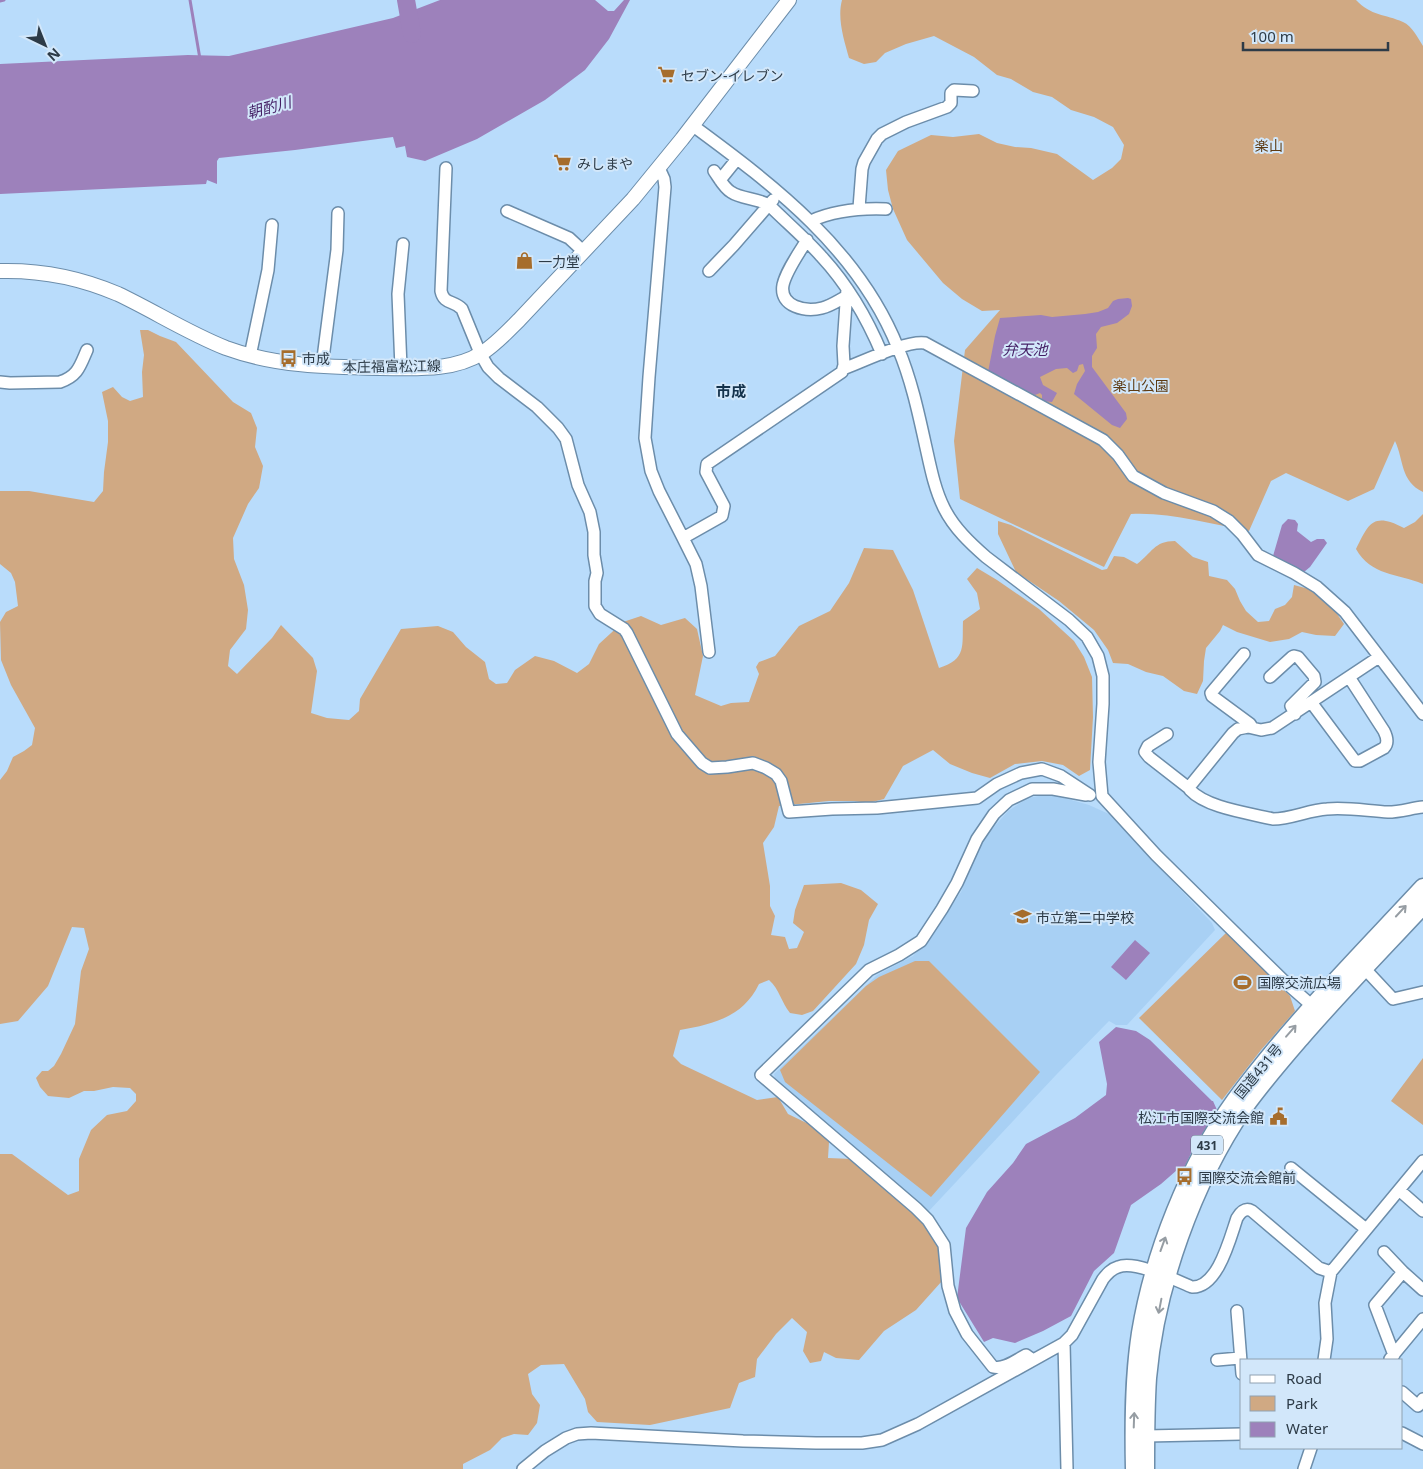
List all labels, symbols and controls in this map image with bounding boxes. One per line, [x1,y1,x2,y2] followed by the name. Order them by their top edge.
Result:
[20,20,70,70] north arrow
[1243,20,1388,52] scale bar
[1250,26,1294,46] text: 100 m
[44,44,65,66] text: N
[657,65,677,85] supermarket icon: セブン-イレブン
[681,66,784,85] place label: セブン-イレブン
[245,91,295,122] water label: 朝酌川
[1255,136,1283,155] park label: 楽山
[553,153,573,173] supermarket icon: みしまや
[577,154,633,173] place label: みしまや
[514,251,534,271] shop icon: 一力堂
[538,252,580,271] place label: 一力堂
[1002,339,1049,359] water label: 弁天池
[278,348,298,368] bus stop icon: 市成
[302,349,330,368] place label: 市成
[343,356,441,376] street label: 本庄福富松江線
[1113,376,1169,395] park label: 楽山公園
[716,381,746,401] district label: 市成
[1395,905,1407,918] one-way arrow
[1012,907,1032,927] school or university icon: 市立第二中学校
[1036,908,1134,927] place label: 市立第二中学校
[1233,972,1253,992] sports icon: 国際交流広場
[1257,973,1341,992] place label: 国際交流広場
[1285,1025,1297,1038] one-way arrow
[1230,1039,1286,1103] street label: 国道431号
[1268,1107,1288,1127] public building icon: 松江市国際交流会館
[1138,1108,1264,1127] place label: 松江市国際交流会館
[1191,1136,1223,1154] road number: 431
[1174,1167,1194,1187] bus stop icon: 国際交流会館前
[1198,1168,1296,1187] place label: 国際交流会館前
[1159,1237,1168,1252] one-way arrow
[1155,1298,1165,1314] one-way arrow
[1240,1359,1403,1449] legend
[1286,1368,1322,1388] text: Road
[1286,1393,1318,1413] text: Park
[1129,1413,1139,1429] one-way arrow
[1286,1418,1328,1438] text: Water

